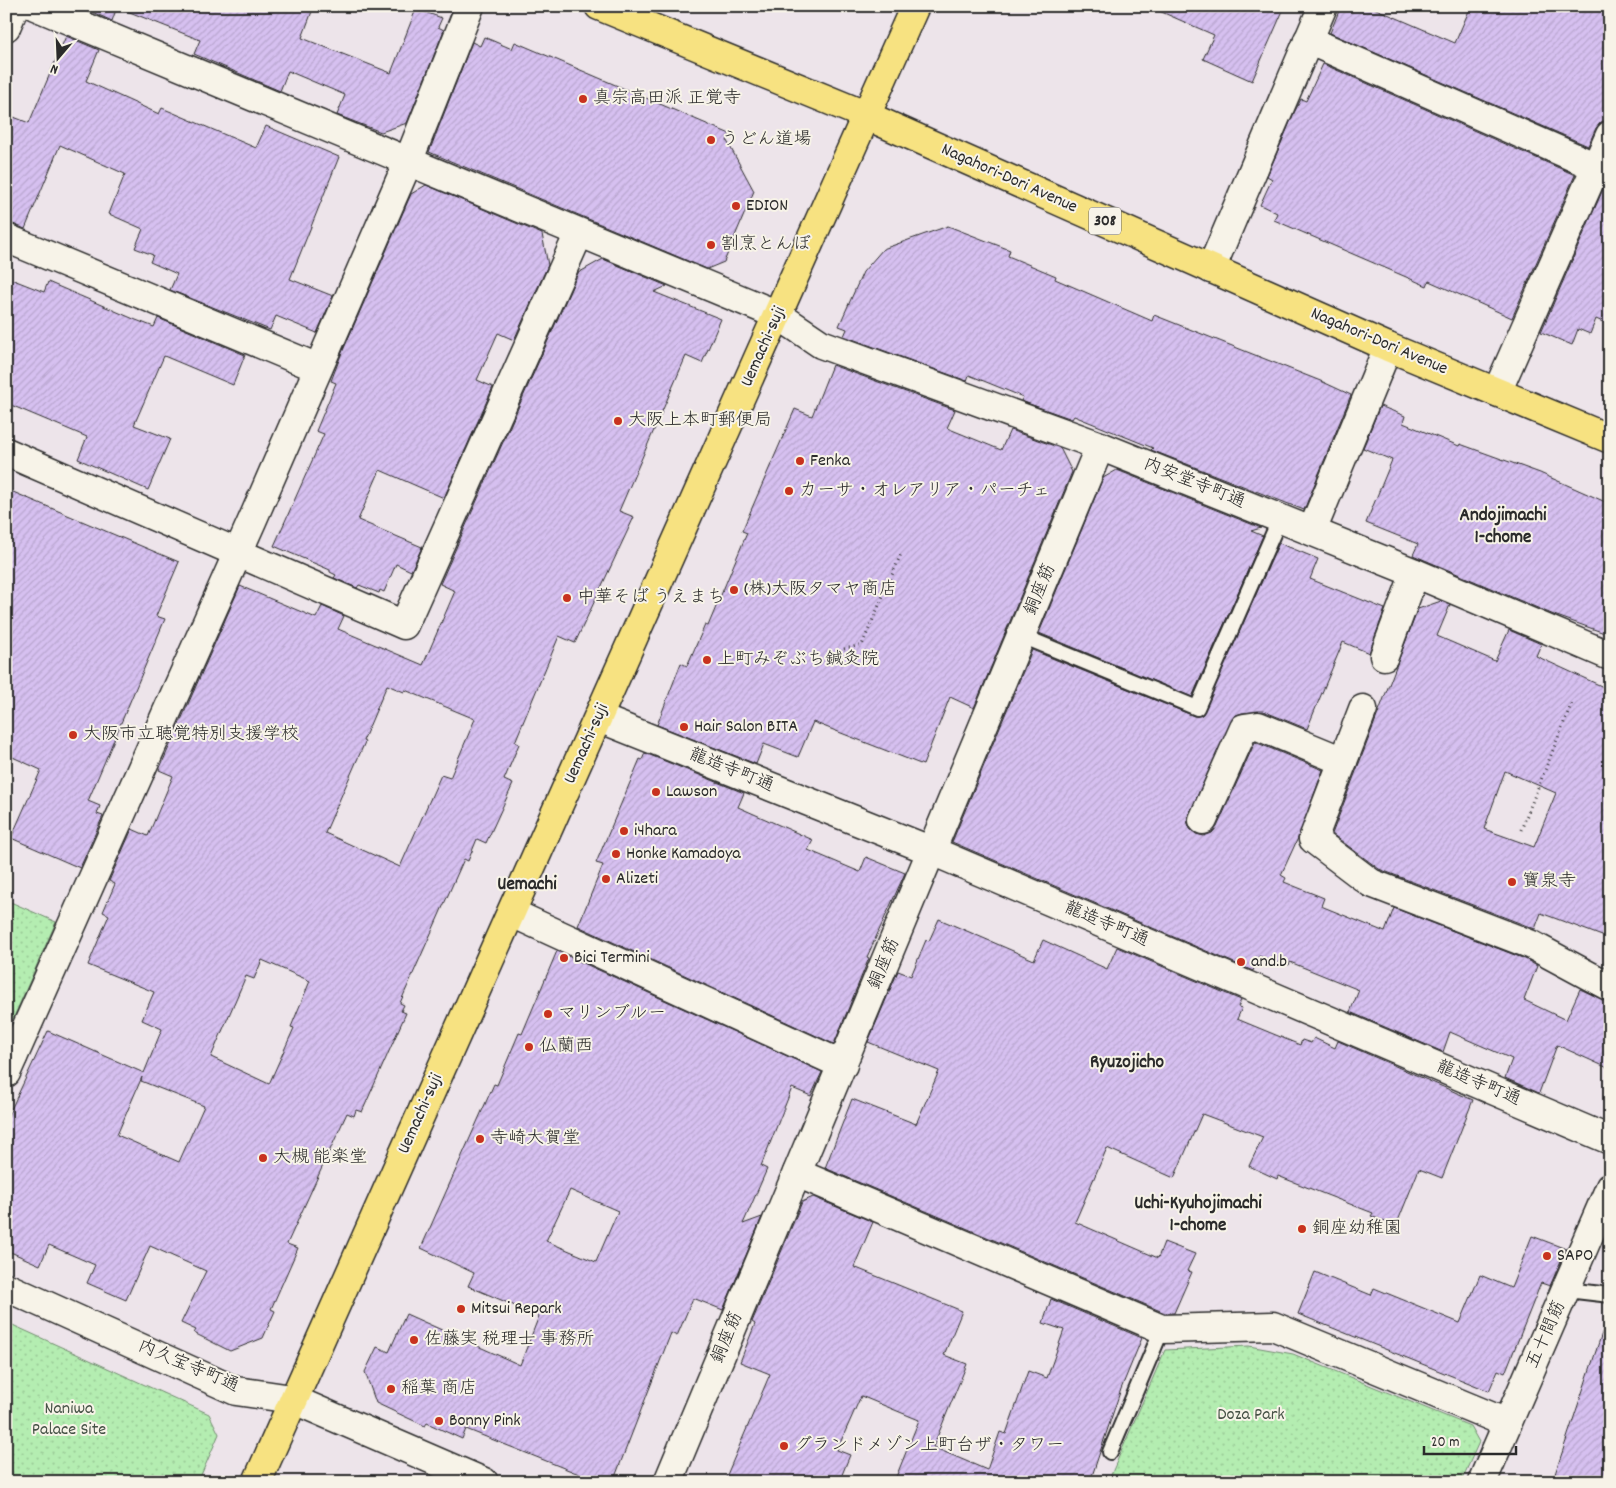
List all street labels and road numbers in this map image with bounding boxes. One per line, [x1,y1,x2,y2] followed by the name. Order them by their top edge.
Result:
[937,138,1081,220] street label: Nagahori-Dori Avenue
[1089,208,1121,235] road number: 308
[1307,302,1451,382] street label: Nagahori-Dori Avenue
[735,303,793,391] street label: Uemachi-suji
[1139,452,1249,516] street label: 内安堂寺町通
[1019,560,1063,620] street label: 銅座筋
[558,700,616,788] street label: Uemachi-suji
[685,743,777,799] street label: 龍造寺町通
[1060,896,1152,954] street label: 龍造寺町通
[863,934,907,994] street label: 銅座筋
[1432,1055,1524,1113] street label: 龍造寺町通
[392,1070,450,1158] street label: Uemachi-suji
[1521,1297,1573,1373] street label: 五十間筋
[706,1308,750,1368] street label: 銅座筋
[133,1334,243,1400] street label: 内久宝寺町通

